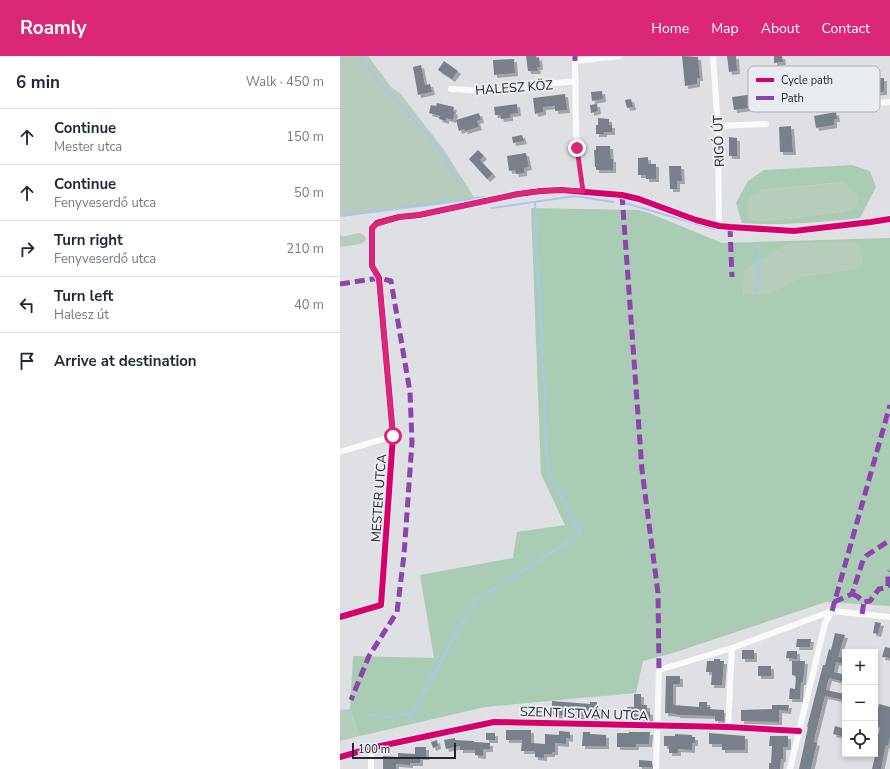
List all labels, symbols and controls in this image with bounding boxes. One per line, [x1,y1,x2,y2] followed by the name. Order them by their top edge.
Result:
[20,15,87,41] text: Roamly
[651,19,689,38] text: Home
[711,19,739,38] text: Map
[761,19,800,38] text: About
[822,19,870,38] text: Contact
[748,66,880,112] legend
[16,71,60,94] text: 6 min
[246,73,324,91] text: Walk · 450 m
[781,73,833,88] text: Cycle path
[474,75,554,100] street label: HALESZ KÖZ
[781,91,804,106] text: Path
[708,114,729,167] street label: RIGÓ ÚT
[54,118,116,138] text: Continue
[16,126,38,148] icon: ahead
[286,128,324,146] text: 150 m
[54,138,122,156] text: Mester utca
[568,139,586,157] route end
[54,174,116,194] text: Continue
[16,182,38,204] icon: ahead
[294,184,324,202] text: 50 m
[54,194,156,212] text: Fenyveserdő utca
[54,230,123,250] text: Turn right
[16,238,38,260] icon: right
[286,240,324,258] text: 210 m
[54,250,156,268] text: Fenyveserdő utca
[54,286,113,306] text: Turn left
[16,294,38,316] icon: left
[294,296,324,314] text: 40 m
[54,306,109,324] text: Halesz út
[16,350,38,372] icon: arrive
[54,351,197,371] text: Arrive at destination
[384,427,402,445] route start
[367,453,391,543] street label: MESTER UTCA
[842,649,878,757] map controls
[842,649,878,685] button: +
[842,685,878,721] button: −
[519,702,649,725] street label: SZENT ISTVÁN UTCA
[842,721,878,757] button: locate
[352,741,456,760] scale bar
[358,742,390,757] text: 100 m

